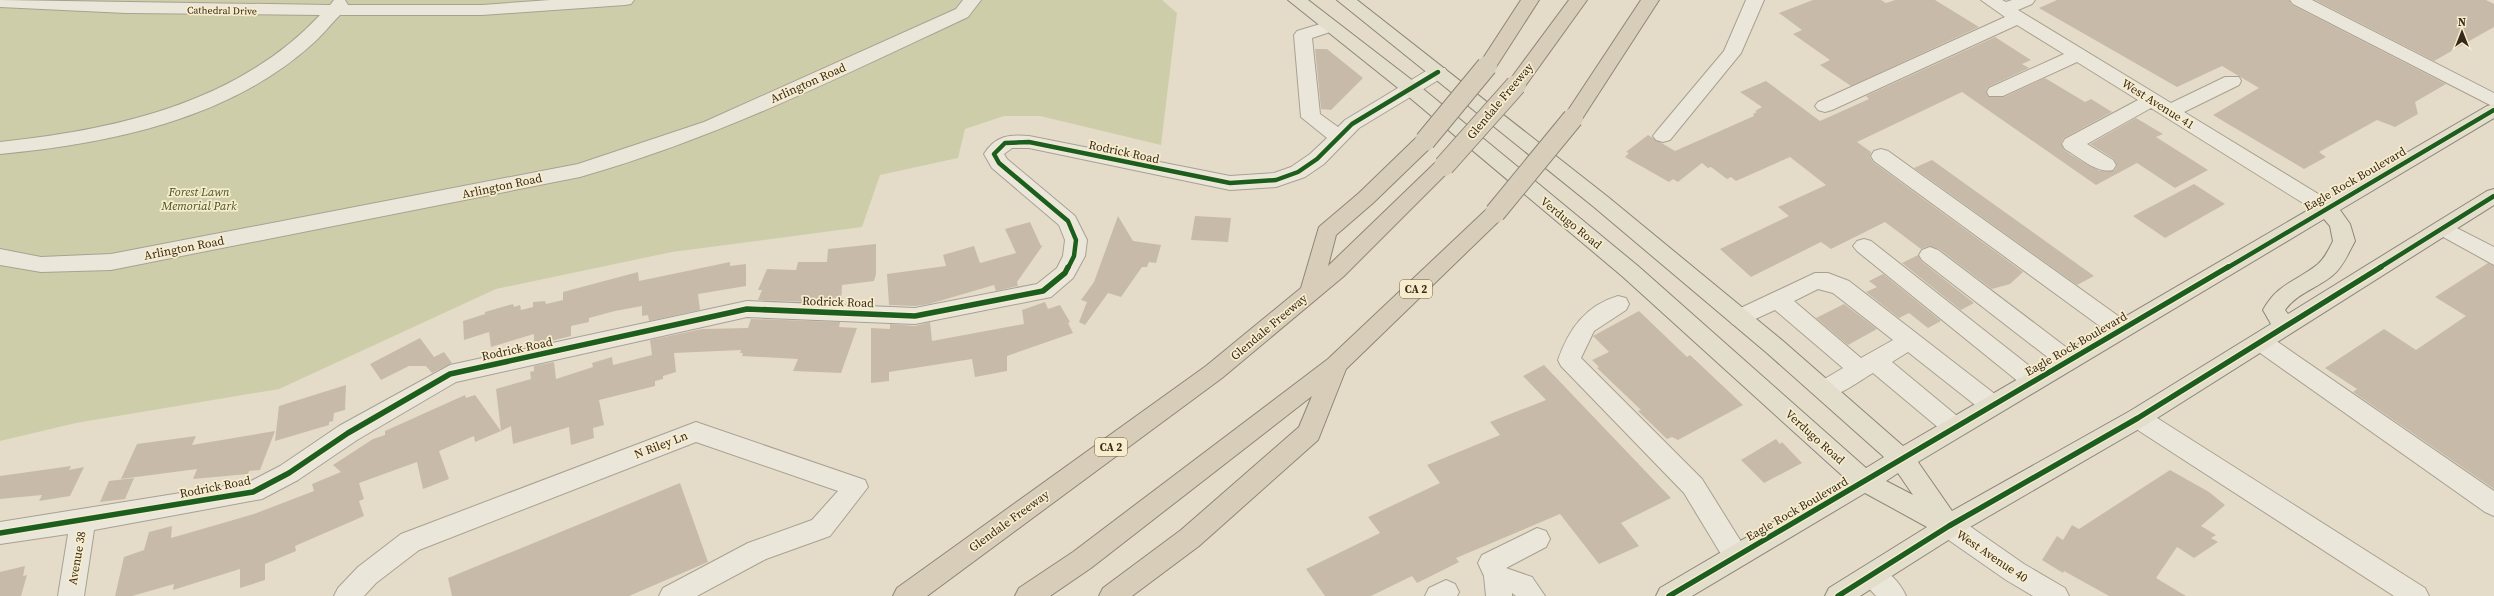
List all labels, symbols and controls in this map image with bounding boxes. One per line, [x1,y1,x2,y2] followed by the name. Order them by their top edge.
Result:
[187,3,257,18] street label: Cathedral Drive
[2442,12,2482,52] north arrow
[2458,15,2466,30] text: N
[768,59,849,107] street label: Arlington Road
[1463,59,1537,143] street label: Glendale Freeway
[2119,75,2197,133] street label: West Avenue 41
[1087,137,1161,167] street label: Rodrick Road
[2301,143,2409,215] street label: Eagle Rock Boulevard
[461,170,544,202] street label: Arlington Road
[160,184,237,214] park label: Forest Lawn Memorial Park
[1537,193,1605,253] street label: Verdugo Road
[143,232,226,264] street label: Arlington Road
[1400,280,1432,298] road number: CA 2
[1227,290,1311,364] street label: Glendale Freeway
[802,293,874,311] street label: Rodrick Road
[2022,308,2130,380] street label: Eagle Rock Boulevard
[480,334,554,364] street label: Rodrick Road
[1782,406,1848,468] street label: Verdugo Road
[632,428,690,462] street label: N Riley Ln
[1095,438,1127,456] road number: CA 2
[178,472,252,502] street label: Rodrick Road
[1743,473,1851,545] street label: Eagle Rock Boulevard
[966,486,1053,555] street label: Glendale Freeway
[1953,526,2031,586] street label: West Avenue 40
[64,530,90,586] street label: Avenue 38

